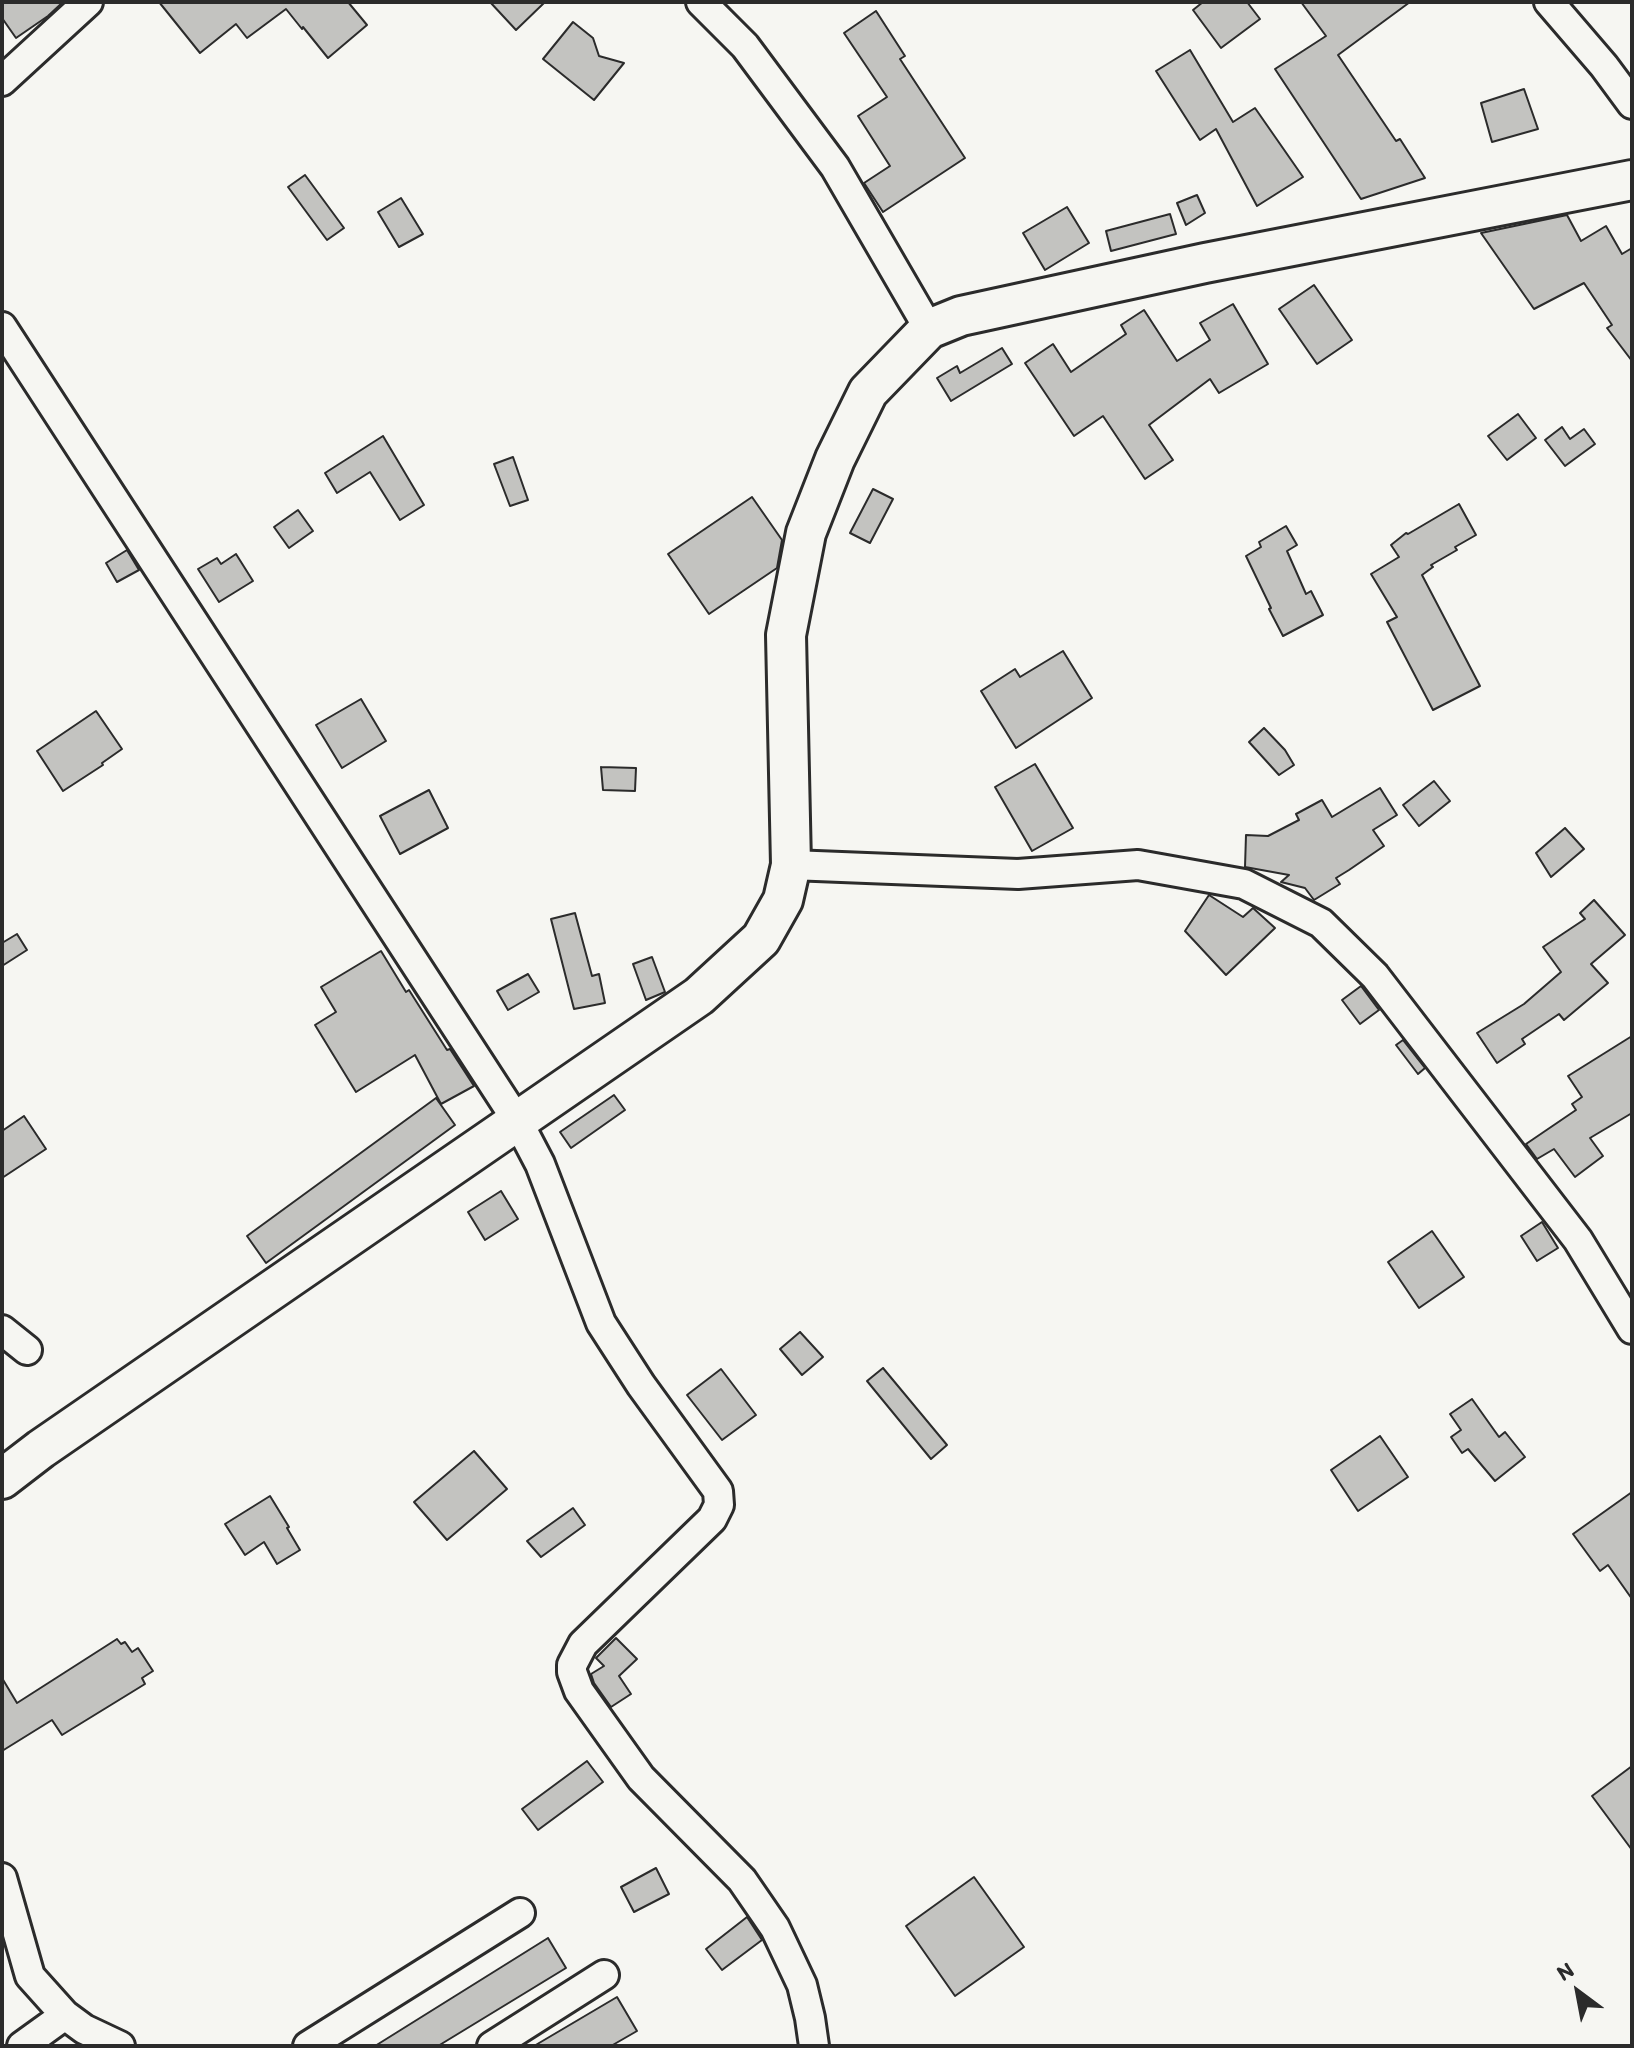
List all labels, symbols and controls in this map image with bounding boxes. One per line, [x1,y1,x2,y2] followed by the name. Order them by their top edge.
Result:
[1538,1952,1618,2032] north arrow
[1552,1956,1578,1987] text: N

